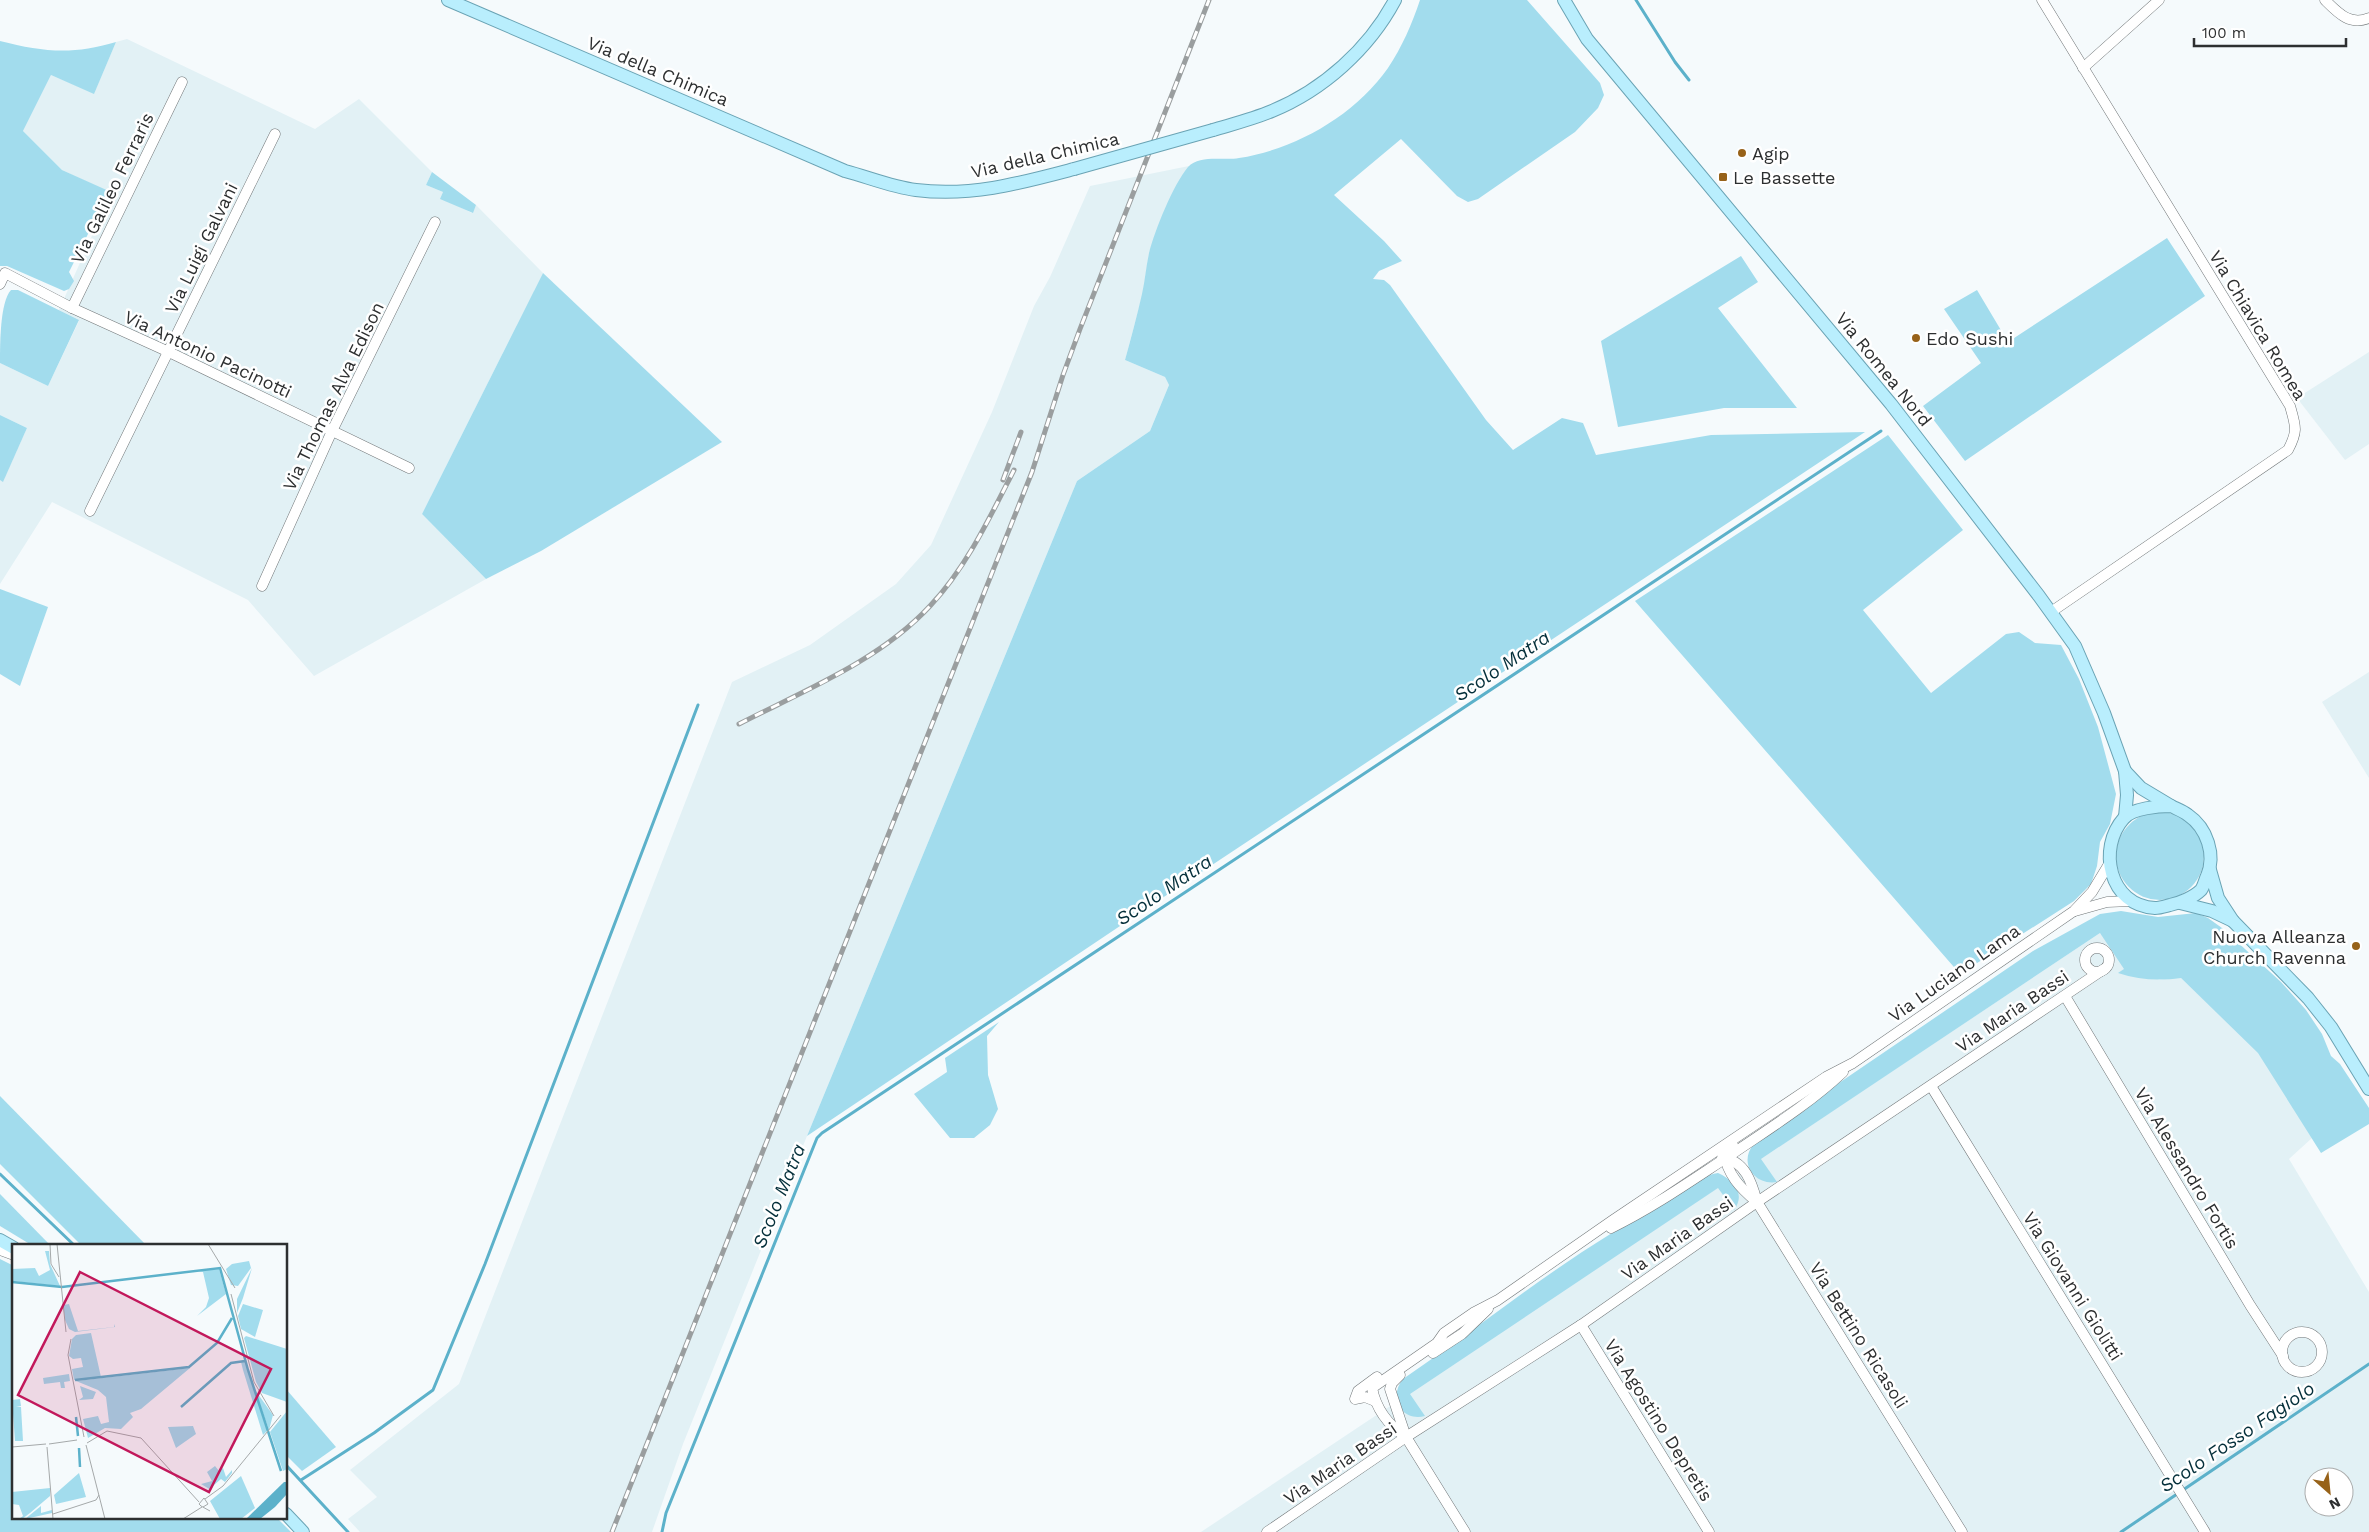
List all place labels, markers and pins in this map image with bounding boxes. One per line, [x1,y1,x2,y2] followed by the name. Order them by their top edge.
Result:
[1752,143,1790,164] place label: Agip
[1736,147,1748,159] marker: Agip
[1733,167,1835,188] place label: Le Bassette
[1717,171,1729,183] marker: Le Bassette
[1926,328,2013,349] place label: Edo Sushi
[1910,332,1922,344] marker: Edo Sushi
[2203,926,2346,968] place label: Nuova Alleanza Church Ravenna
[2350,940,2362,952] marker: Nuova Alleanza Church Ravenna

